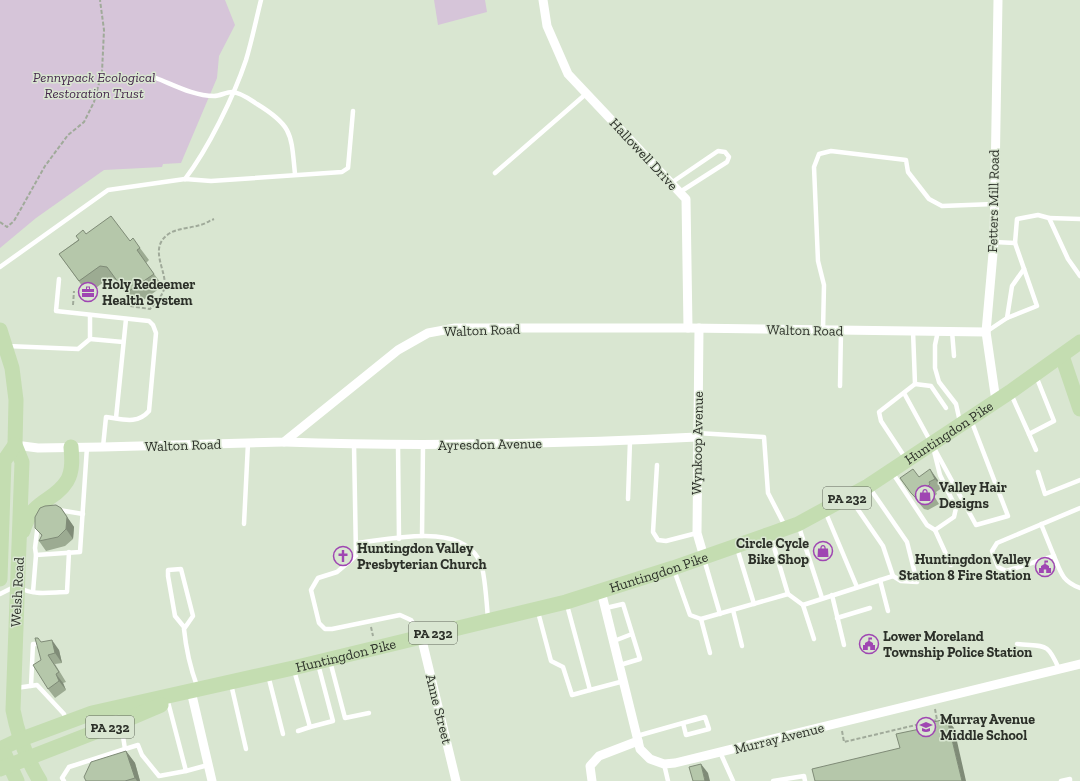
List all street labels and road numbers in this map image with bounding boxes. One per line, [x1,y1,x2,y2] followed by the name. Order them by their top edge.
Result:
[606,115,682,194] street label: Hallowell Drive
[984,149,1003,253] street label: Fetters Mill Road
[443,321,521,340] street label: Walton Road
[767,321,844,340] street label: Walton Road
[688,390,707,495] street label: Wynkoop Avenue
[902,397,997,468] street label: Huntingdon Pike
[438,435,543,454] street label: Ayresdon Avenue
[144,436,222,455] street label: Walton Road
[823,487,871,509] road number: PA 232
[607,548,711,597] street label: Huntingdon Pike
[7,556,28,627] street label: Welsh Road
[409,622,457,644] road number: PA 232
[294,635,398,676] street label: Huntingdon Pike
[422,672,456,747] street label: Anne Street
[86,716,134,738] road number: PA 232
[732,719,826,758] street label: Murray Avenue

